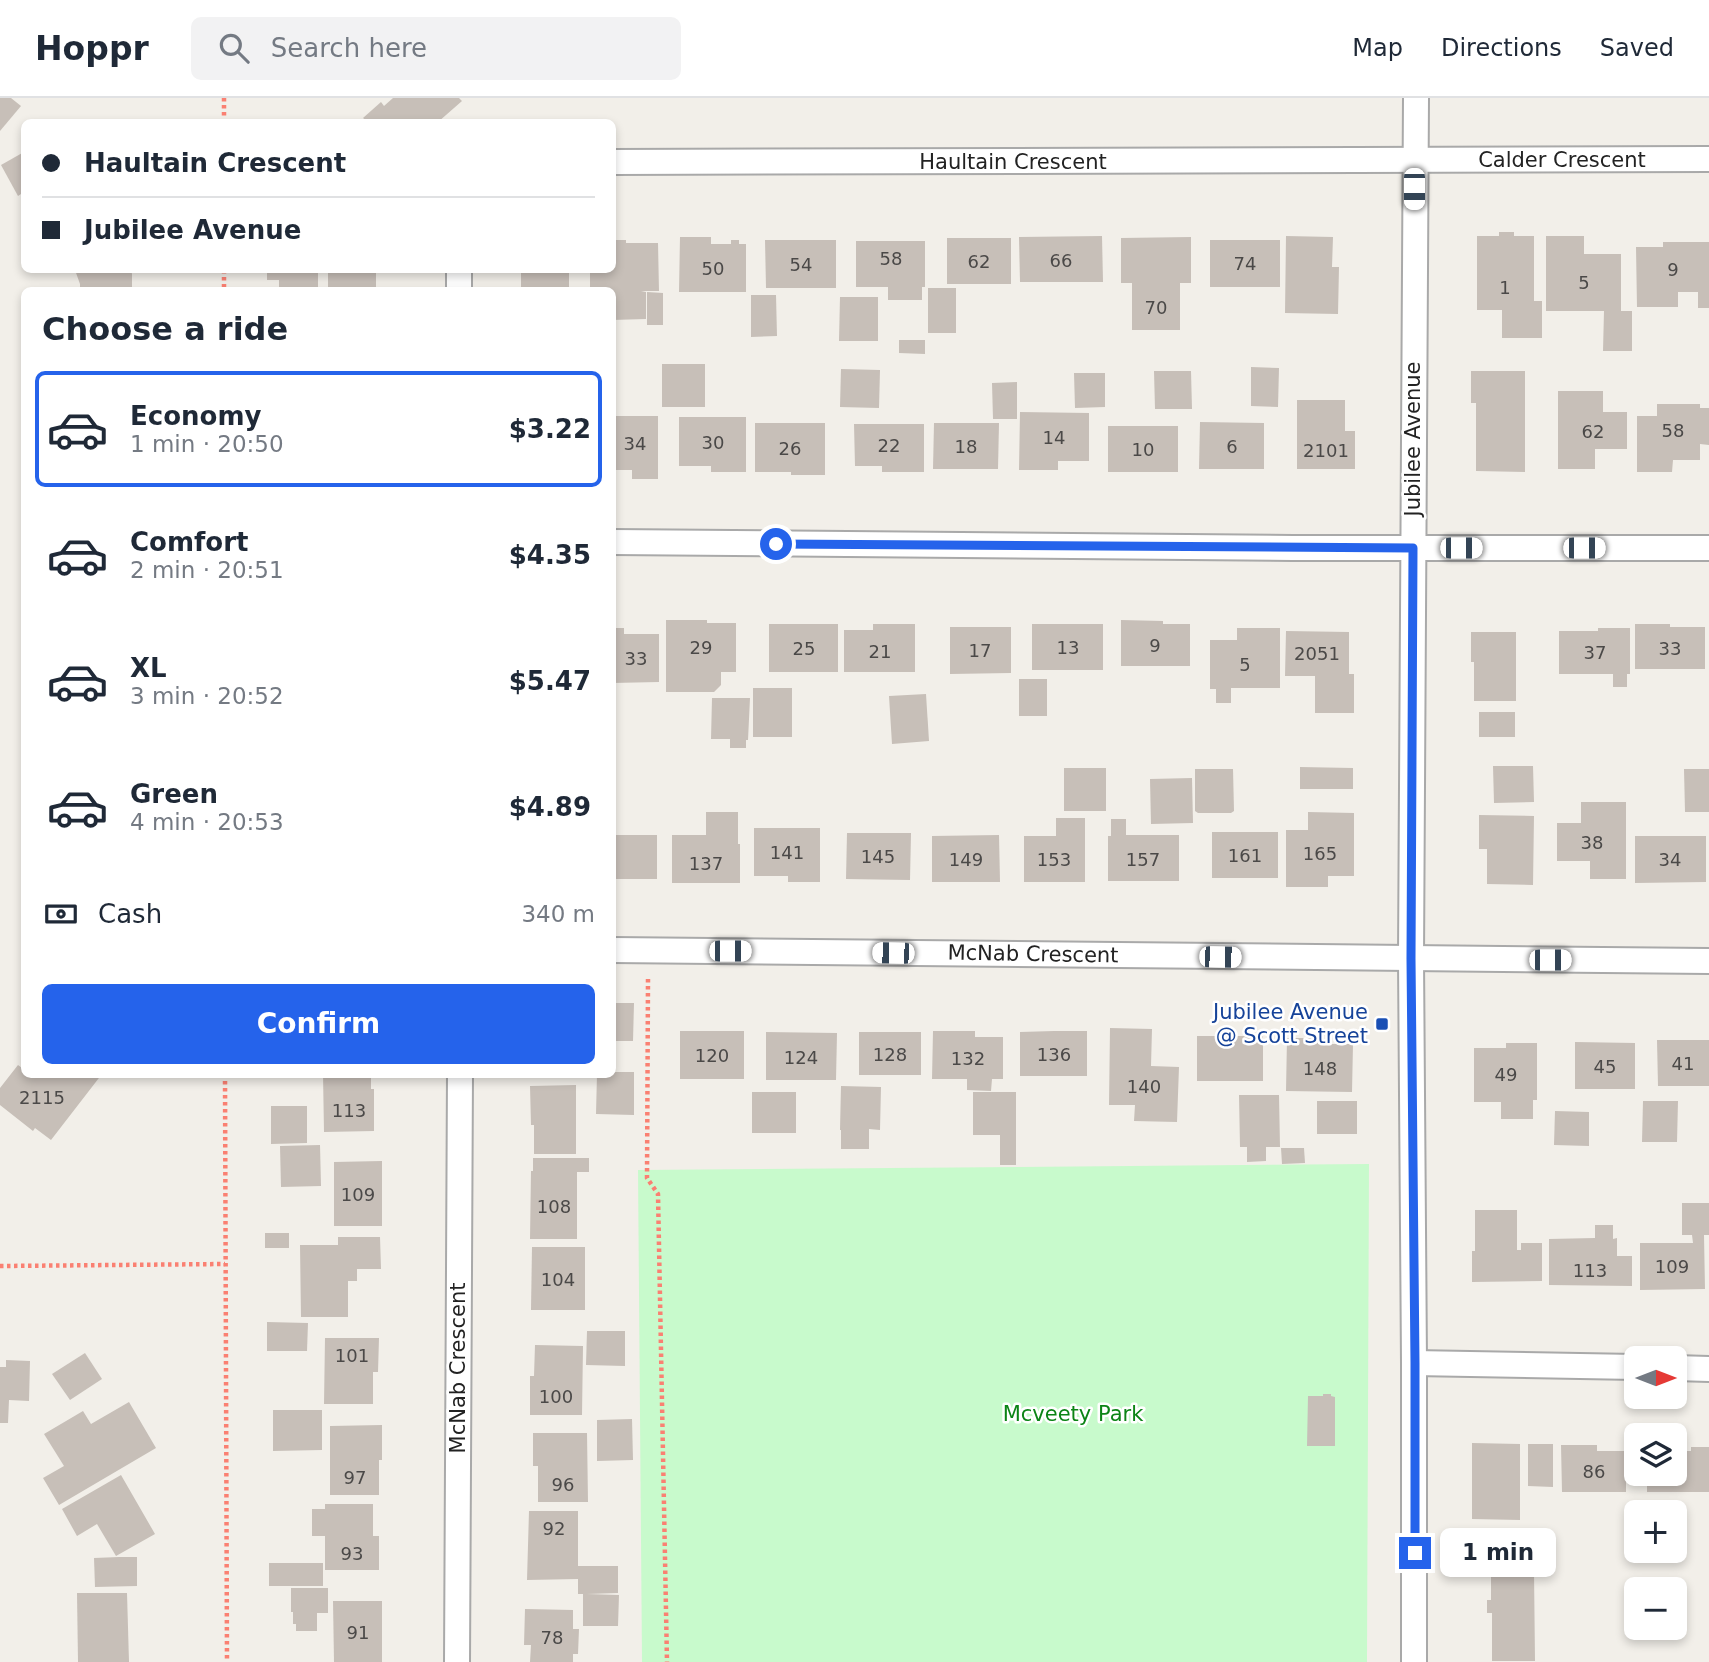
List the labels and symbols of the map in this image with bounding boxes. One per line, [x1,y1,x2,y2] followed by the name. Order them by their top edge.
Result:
[1478,148,1646,172] street label: Calder Crescent
[919,150,1107,174] street label: Haultain Crescent
[1404,168,1425,210] car
[880,248,902,269] house number: 58
[1050,250,1072,271] house number: 66
[968,251,990,272] house number: 62
[1234,253,1256,274] house number: 74
[790,254,812,275] house number: 54
[702,258,724,279] house number: 50
[1667,259,1679,280] house number: 9
[1578,272,1590,293] house number: 5
[1499,277,1511,298] house number: 1
[1145,297,1167,318] house number: 70
[1401,361,1425,519] street label: Jubilee Avenue
[1662,420,1684,441] house number: 58
[1582,421,1604,442] house number: 62
[1043,427,1065,448] house number: 14
[702,432,724,453] house number: 30
[624,433,646,454] house number: 34
[878,435,900,456] house number: 22
[955,436,977,457] house number: 18
[1226,436,1238,457] house number: 6
[779,438,801,459] house number: 26
[1132,439,1154,460] house number: 10
[1303,440,1349,461] house number: 2101
[760,528,792,560] route start
[1441,538,1483,559] car
[1564,538,1606,559] car
[1149,635,1161,656] house number: 9
[690,637,712,658] house number: 29
[1057,637,1079,658] house number: 13
[793,638,815,659] house number: 25
[1659,638,1681,659] house number: 33
[969,640,991,661] house number: 17
[869,641,891,662] house number: 21
[1584,642,1606,663] house number: 37
[1294,643,1340,664] house number: 2051
[625,648,647,669] house number: 33
[1239,654,1251,675] house number: 5
[1581,832,1603,853] house number: 38
[770,842,804,863] house number: 141
[1303,843,1337,864] house number: 165
[1228,845,1262,866] house number: 161
[861,846,895,867] house number: 145
[949,849,983,870] house number: 149
[1037,849,1071,870] house number: 153
[1126,849,1160,870] house number: 157
[1659,849,1681,870] house number: 34
[689,853,723,874] house number: 137
[710,941,752,962] car
[947,941,1119,967] street label: McNab Crescent
[872,942,915,964] car
[1199,946,1242,968] car
[1530,950,1572,971] car
[1211,1000,1368,1048] place label: Jubilee Avenue @ Scott Street
[1374,1016,1390,1032] marker: Jubilee Avenue @ Scott Street
[873,1044,907,1065] house number: 128
[1037,1044,1071,1065] house number: 136
[695,1045,729,1066] house number: 120
[784,1047,818,1068] house number: 124
[951,1048,985,1069] house number: 132
[1672,1053,1694,1074] house number: 41
[1594,1056,1616,1077] house number: 45
[1303,1058,1337,1079] house number: 148
[1495,1064,1517,1085] house number: 49
[1127,1076,1161,1097] house number: 140
[19,1087,65,1108] house number: 2115
[332,1100,366,1121] house number: 113
[341,1184,375,1205] house number: 109
[537,1196,571,1217] house number: 108
[1655,1256,1689,1277] house number: 109
[1573,1260,1607,1281] house number: 113
[541,1269,575,1290] house number: 104
[446,1283,470,1453] street label: McNab Crescent
[335,1345,369,1366] house number: 101
[1624,1346,1687,1409] north arrow
[539,1386,573,1407] house number: 100
[1003,1402,1144,1426] park label: Mcveety Park
[1583,1461,1605,1482] house number: 86
[344,1467,366,1488] house number: 97
[552,1474,574,1495] house number: 96
[543,1518,565,1539] house number: 92
[1440,1528,1555,1578] callout: 1 min
[1399,1537,1431,1569] route end
[341,1543,363,1564] house number: 93
[347,1622,369,1643] house number: 91
[541,1627,563,1648] house number: 78

